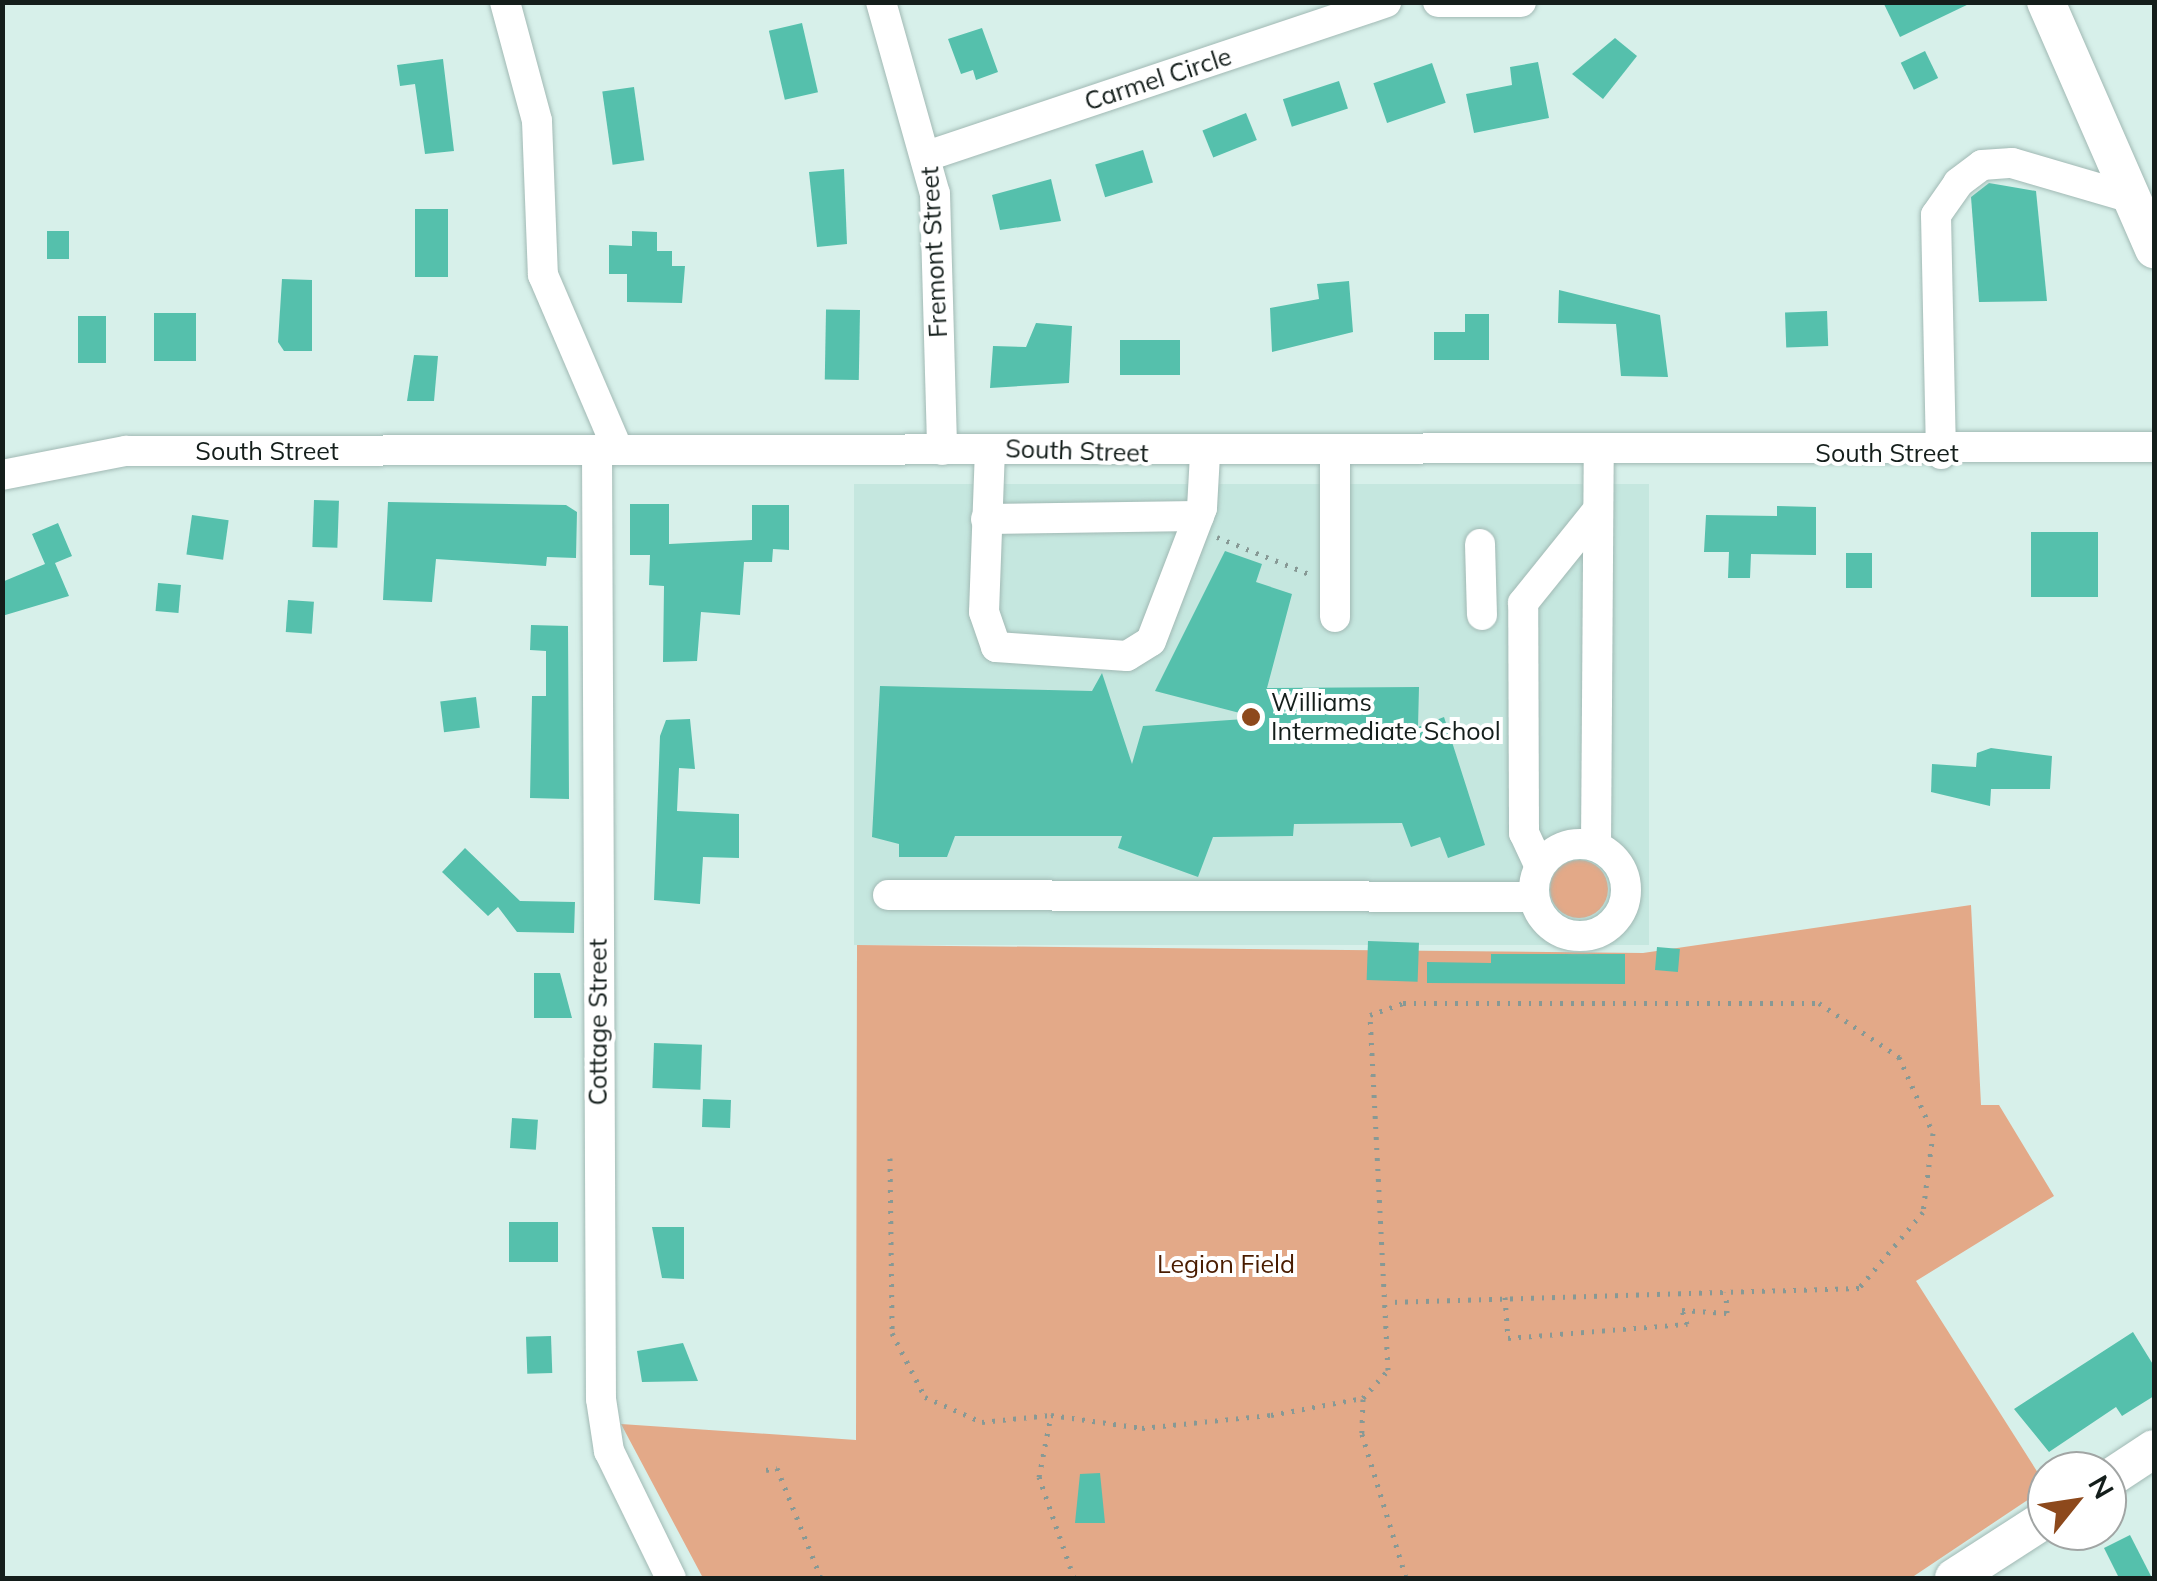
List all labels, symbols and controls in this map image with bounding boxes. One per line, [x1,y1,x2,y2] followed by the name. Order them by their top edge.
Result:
[1081,41,1235,117] street label: Carmel Circle
[915,166,953,338] street label: Fremont Street
[1005,434,1149,468] street label: South Street
[195,436,339,466] street label: South Street
[1815,438,1959,468] street label: South Street
[1271,688,1501,747] place label: Williams Intermediate School
[1240,706,1262,728] marker: Williams Intermediate School
[583,939,613,1105] street label: Cottage Street
[1157,1249,1295,1279] park label: Legion Field
[2027,1451,2127,1551] north arrow
[2081,1469,2122,1505] text: N

